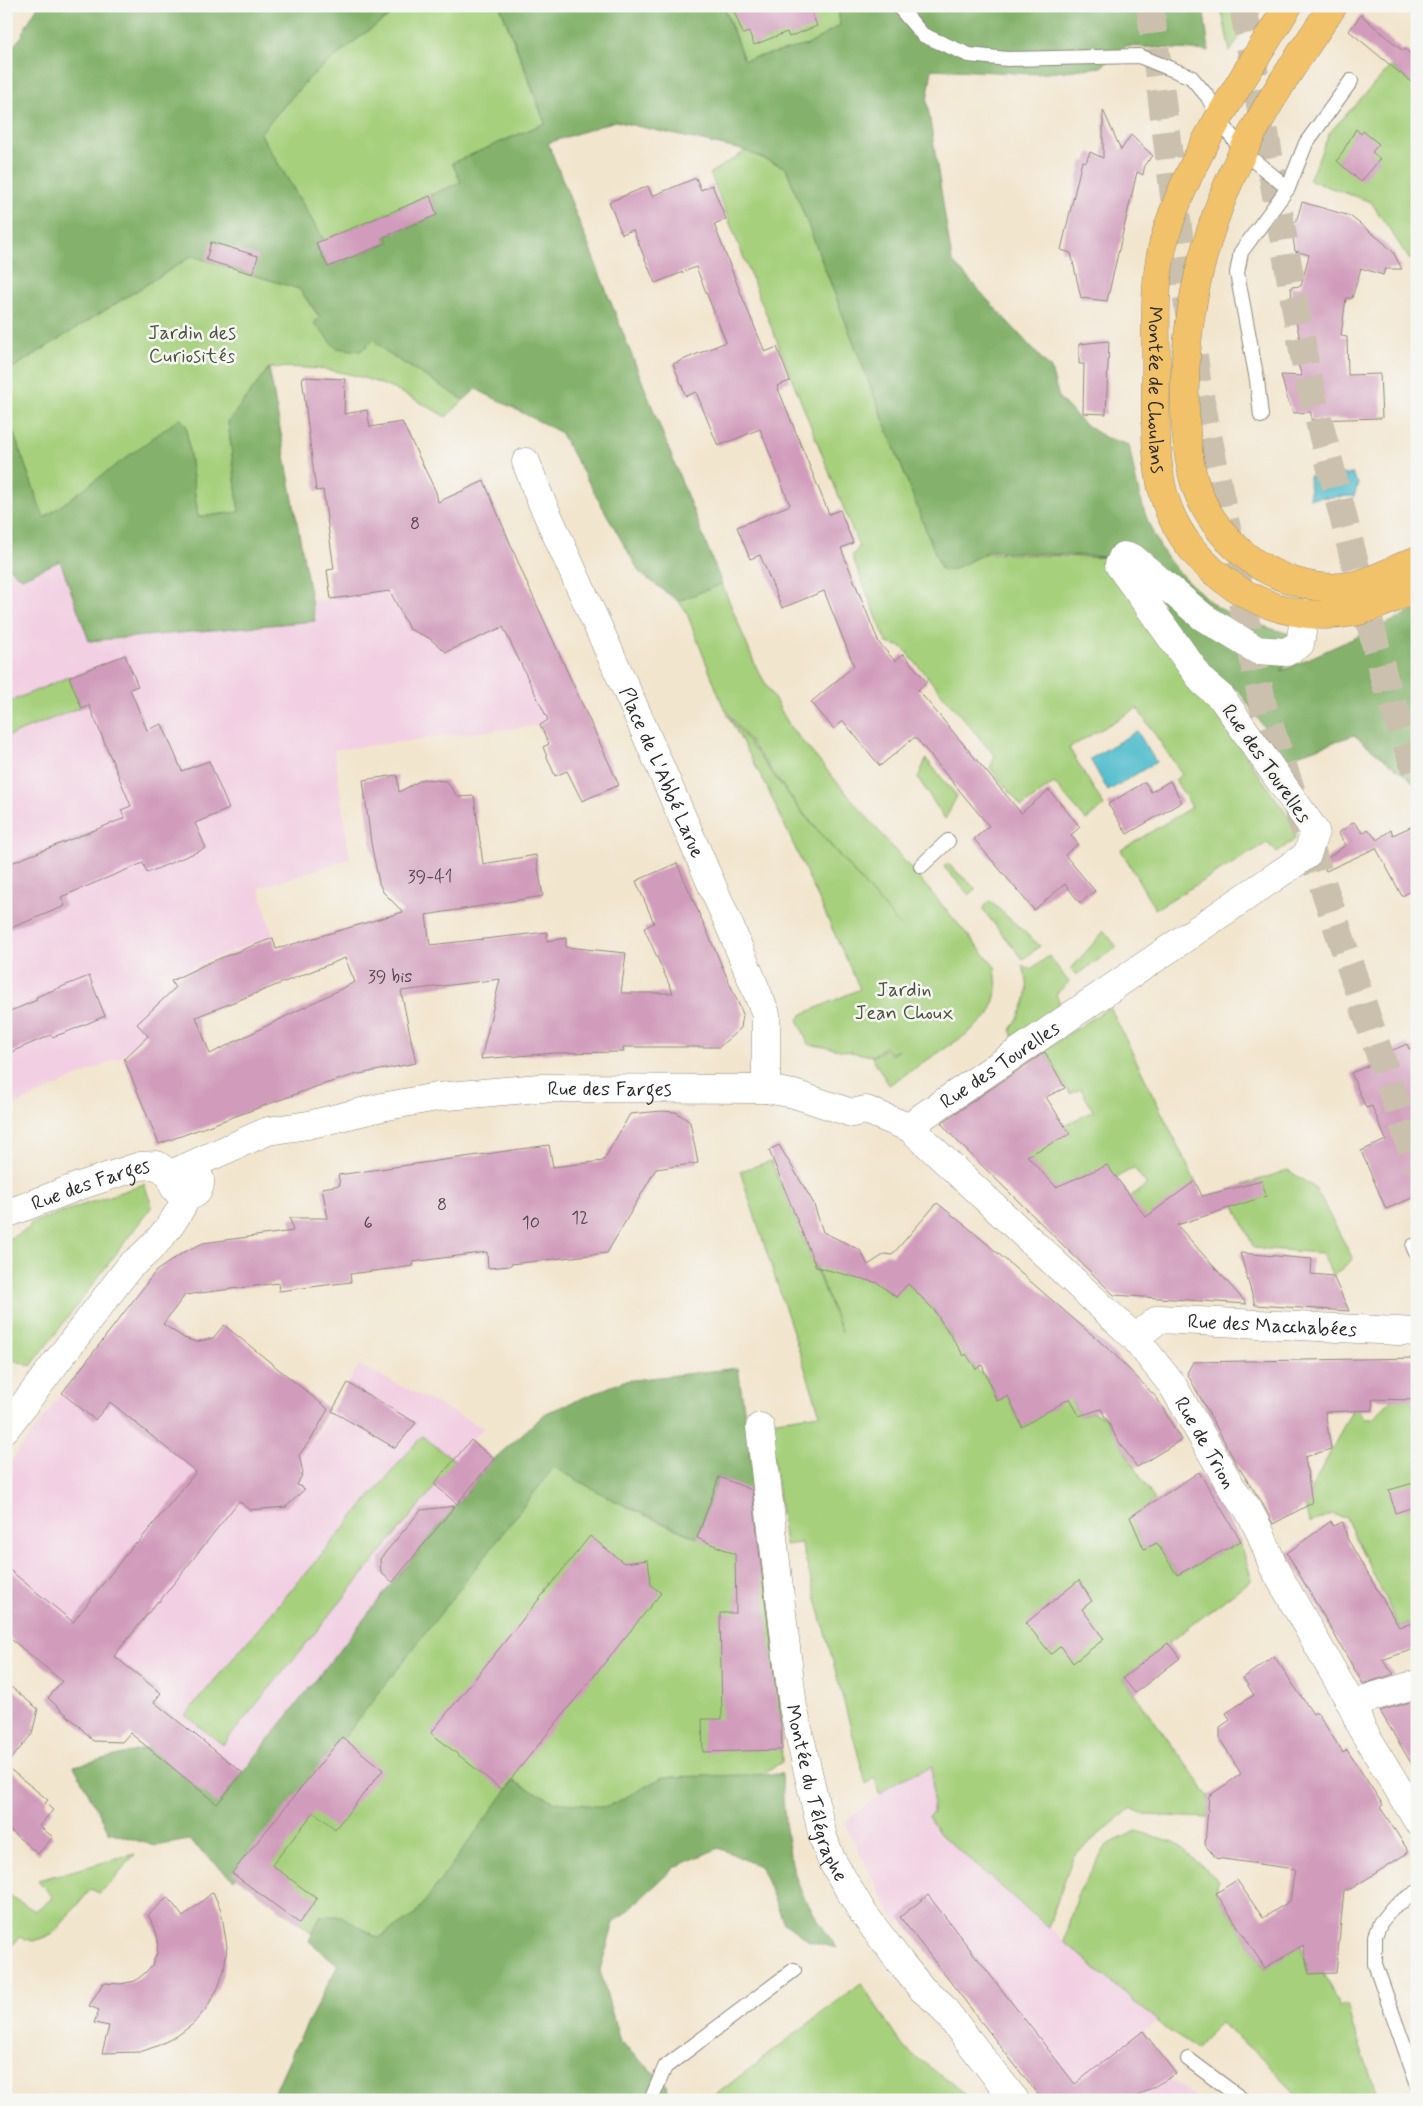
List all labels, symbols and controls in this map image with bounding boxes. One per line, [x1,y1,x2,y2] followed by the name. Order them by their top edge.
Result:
[1141,306,1171,475] street label: Montée de Choulans
[148,320,236,370] park label: Jardin des Curiosités
[410,512,420,536] house number: 8
[612,683,710,863] street label: Place de L'Abbé Larue
[1215,699,1317,829] street label: Rue des Tourelles
[407,865,453,889] house number: 39-41
[368,965,412,989] house number: 39 bis
[855,977,954,1027] park label: Jardin Jean Choux
[935,1015,1066,1116] street label: Rue des Tourelles
[547,1076,672,1106] street label: Rue des Farges
[28,1153,151,1218] street label: Rue des Farges
[437,1193,447,1217] house number: 8
[571,1206,589,1230] house number: 12
[363,1211,373,1235] house number: 6
[522,1211,540,1235] house number: 10
[1187,1308,1358,1344] street label: Rue des Macchabées
[1167,1392,1242,1494] street label: Rue de Trion
[778,1702,853,1887] street label: Montée du Télégraphe

